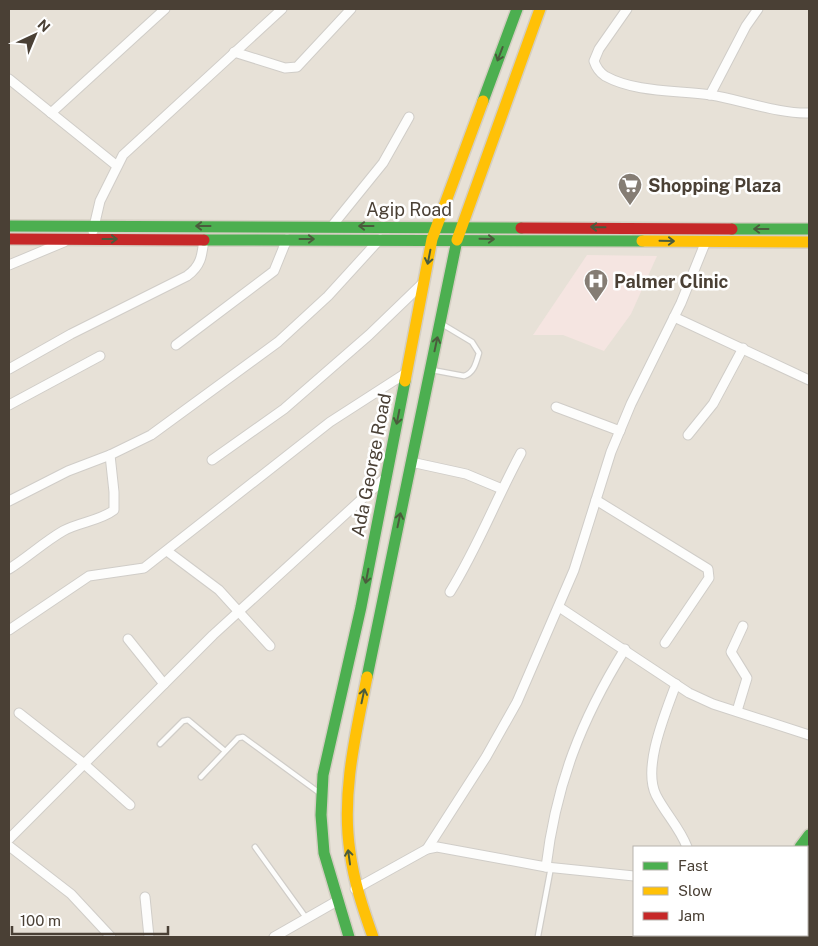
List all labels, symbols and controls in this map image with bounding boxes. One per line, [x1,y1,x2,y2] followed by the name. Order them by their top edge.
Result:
[10,10,60,60] north arrow
[35,16,54,35] text: N
[495,46,504,62] one-way arrow
[617,172,643,206] supermarket icon: Shopping Plaza
[648,175,781,196] place label: Shopping Plaza
[366,199,452,220] street label: Agip Road
[358,221,374,231] one-way arrow
[195,222,211,231] one-way arrow
[590,223,606,232] one-way arrow
[753,224,769,234] one-way arrow
[102,234,118,244] one-way arrow
[299,234,315,244] one-way arrow
[479,234,495,244] one-way arrow
[659,236,675,245] one-way arrow
[424,249,433,265] one-way arrow
[583,268,609,302] hospital icon: Palmer Clinic
[614,271,729,292] place label: Palmer Clinic
[431,336,441,352] one-way arrow
[347,391,395,539] street label: Ada George Road
[393,408,402,424] one-way arrow
[395,512,404,528] one-way arrow
[362,568,371,584] one-way arrow
[359,689,368,705] one-way arrow
[633,846,808,936] legend
[344,850,354,866] one-way arrow
[678,857,708,874] text: Fast
[678,882,713,899] text: Slow
[12,904,169,936] scale bar
[678,907,705,924] text: Jam
[20,912,61,929] text: 100 m

